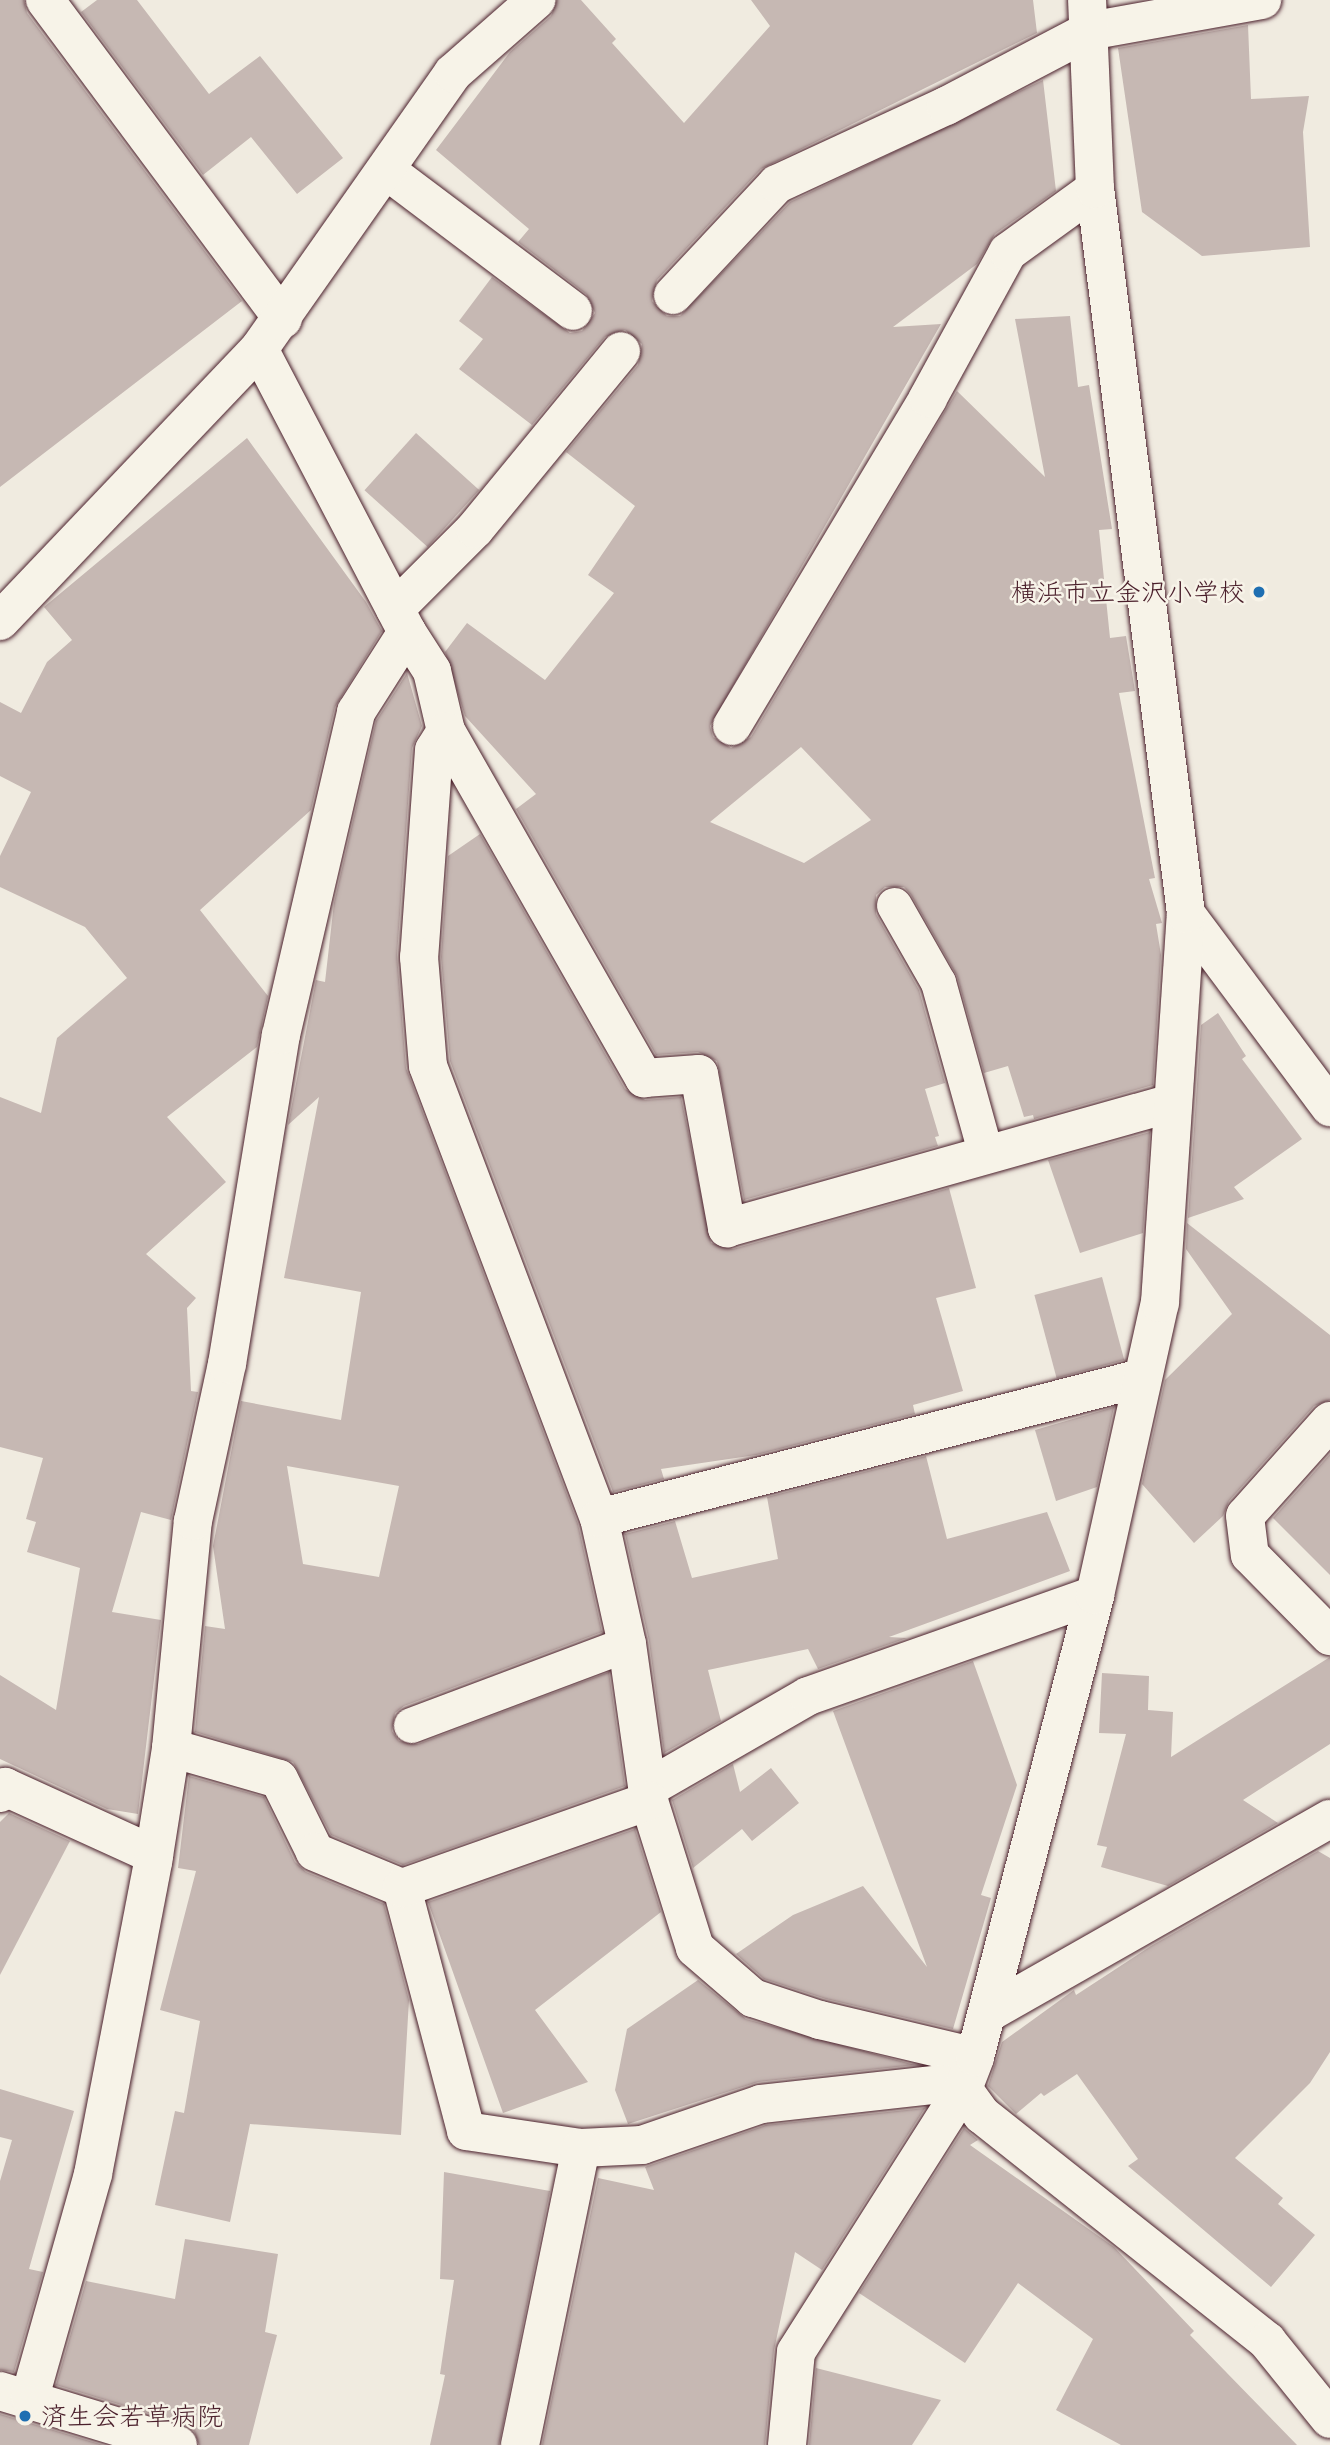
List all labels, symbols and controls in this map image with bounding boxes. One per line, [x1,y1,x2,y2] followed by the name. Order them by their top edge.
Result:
[1011,576,1245,608] place label: 横浜市立金沢小学校
[1251,584,1267,600] marker: 横浜市立金沢小学校
[41,2400,223,2432] place label: 済生会若草病院
[15,2406,35,2426] marker: 済生会若草病院

